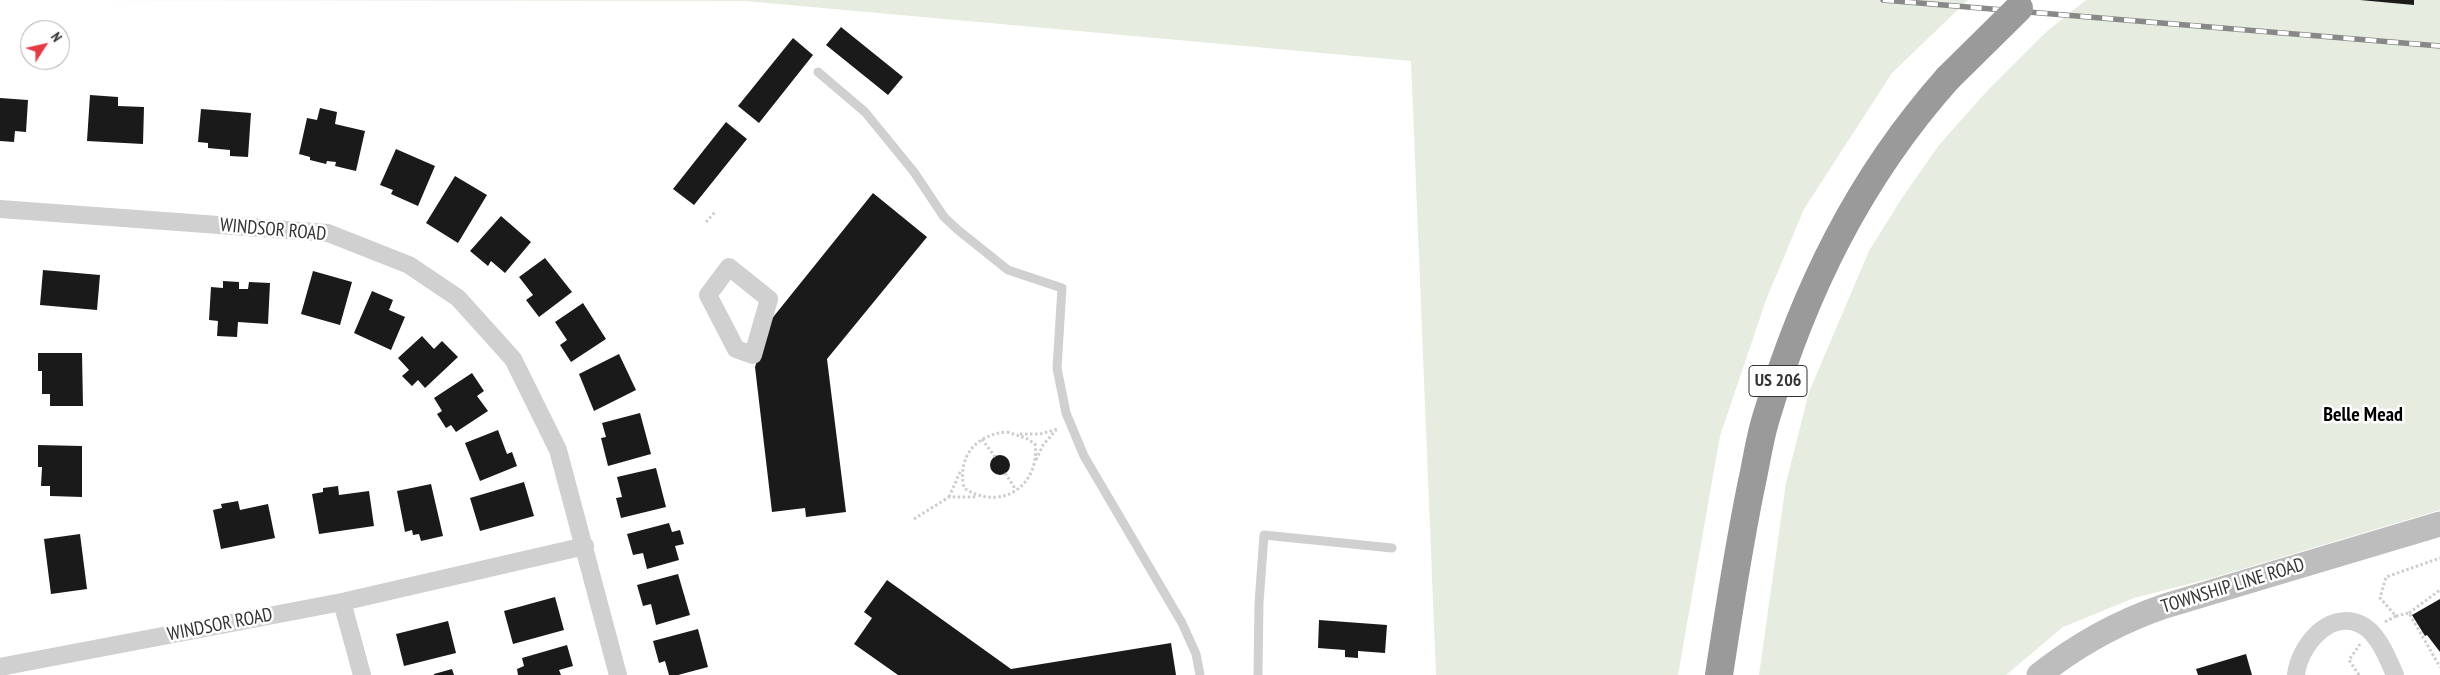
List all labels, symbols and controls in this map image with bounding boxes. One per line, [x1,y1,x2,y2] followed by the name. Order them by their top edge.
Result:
[20,20,70,70] north arrow
[47,29,66,45] text: N
[219,214,327,246] street label: WINDSOR ROAD
[1749,366,1807,396] road number: US 206
[2323,403,2403,427] district label: Belle Mead
[2159,553,2307,619] street label: TOWNSHIP LINE ROAD
[165,604,275,646] street label: WINDSOR ROAD

